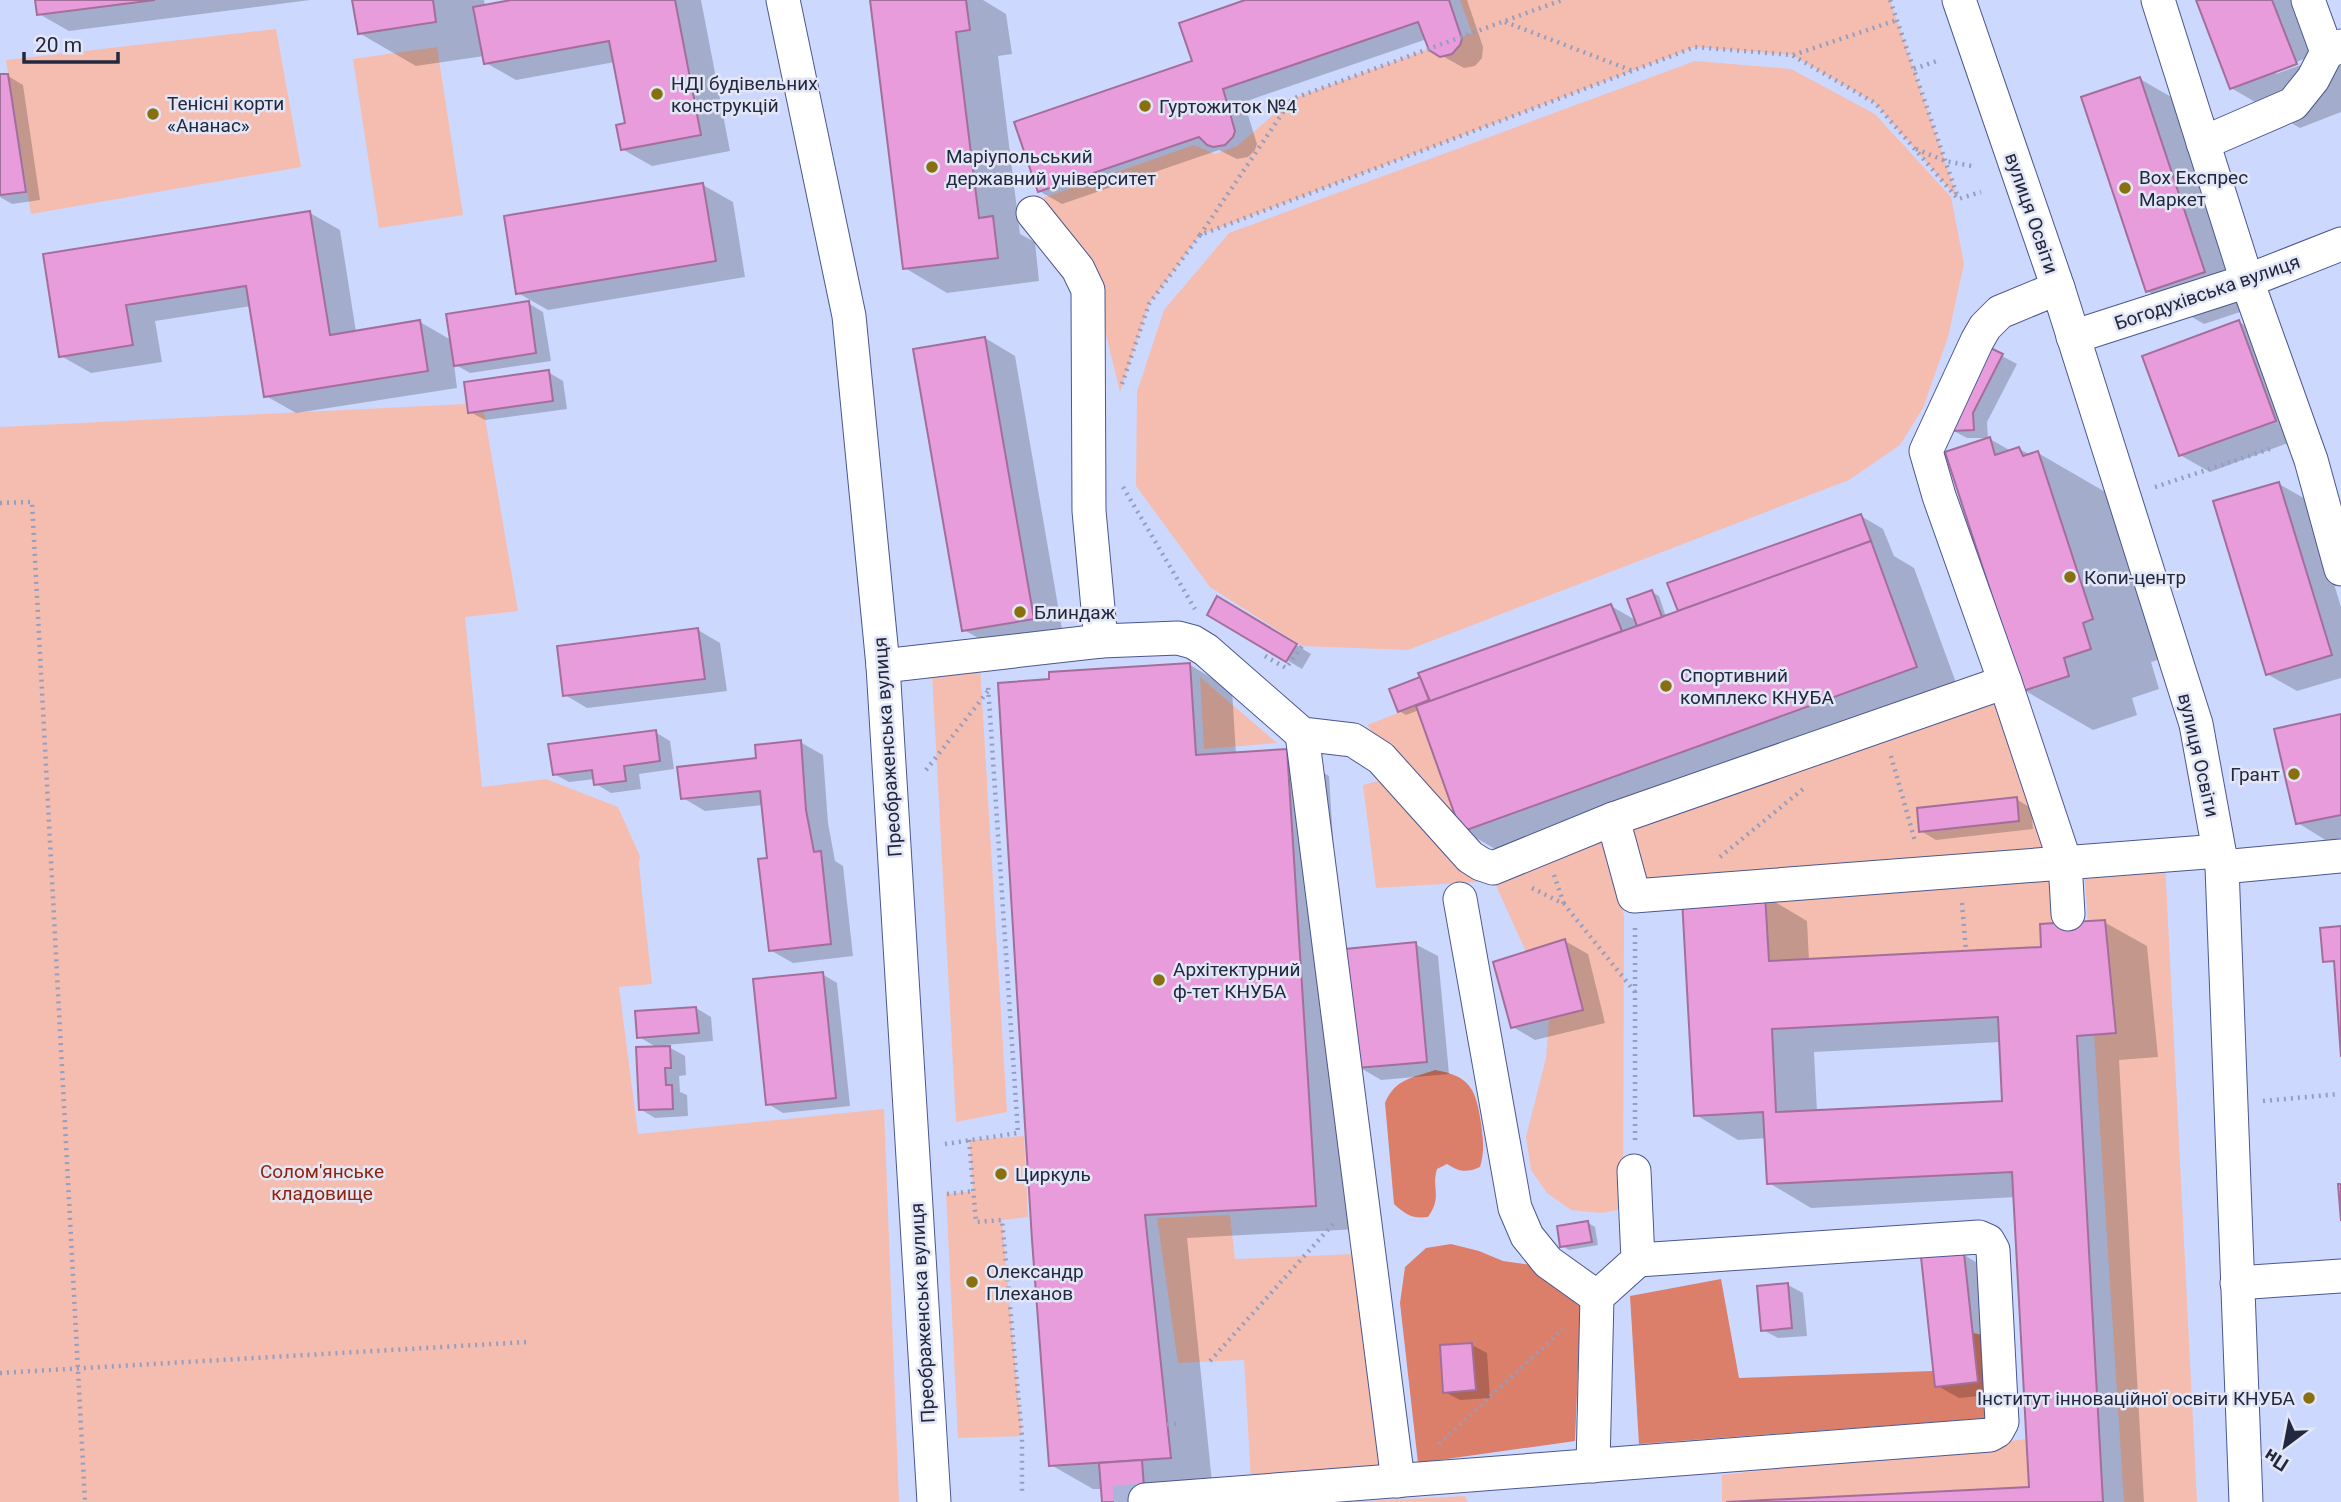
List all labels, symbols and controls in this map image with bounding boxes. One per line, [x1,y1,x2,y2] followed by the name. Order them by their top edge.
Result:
[24,21,119,65] scale bar
[35,33,82,57] text: 20 m
[671,72,818,117] place label: НДІ будівельних конструкцій
[649,86,665,102] marker: НДІ будівельних конструкцій
[167,92,284,137] place label: Тенісні корти «Ананас»
[1159,95,1297,118] place label: Гуртожиток №4
[1137,98,1153,114] marker: Гуртожиток №4
[145,106,161,122] marker: Тенісні корти «Ананас»
[946,145,1156,190] place label: Маріупольський державний університет
[2000,150,2063,277] street label: вулиця Освіти
[924,159,940,175] marker: Маріупольський державний університет
[2139,166,2248,211] place label: Box Експрес Маркет
[2117,180,2133,196] marker: Box Експрес Маркет
[2111,250,2303,335] street label: Богодухівська вулиця
[2084,566,2186,589] place label: Копи-центр
[2062,569,2078,585] marker: Копи-центр
[1034,601,1116,624] place label: Блиндаж
[1012,604,1028,620] marker: Блиндаж
[868,636,907,858] street label: Преображенська вулиця
[1680,664,1834,709] place label: Спортивний комплекс КНУБА
[1658,678,1674,694] marker: Спортивний комплекс КНУБА
[2173,691,2224,819] street label: вулиця Освіти
[2230,763,2280,786] place label: Грант
[2286,766,2302,782] marker: Грант
[1173,958,1301,1003] place label: Архітектурний ф-тет КНУБА
[1151,972,1167,988] marker: Архітектурний ф-тет КНУБА
[260,1160,384,1205] park label: Солом'янське кладовище
[1015,1163,1091,1186] place label: Циркуль
[993,1166,1009,1182] marker: Циркуль
[905,1202,940,1424] street label: Преображенська вулиця
[986,1260,1084,1305] place label: Олександр Плеханов
[964,1274,980,1290] marker: Олександр Плеханов
[1977,1387,2296,1410] place label: Інститут інноваційної освіти КНУБА
[2301,1390,2317,1406] marker: Інститут інноваційної освіти КНУБА
[2250,1411,2320,1481] north arrow
[2260,1444,2293,1476] text: Пн

